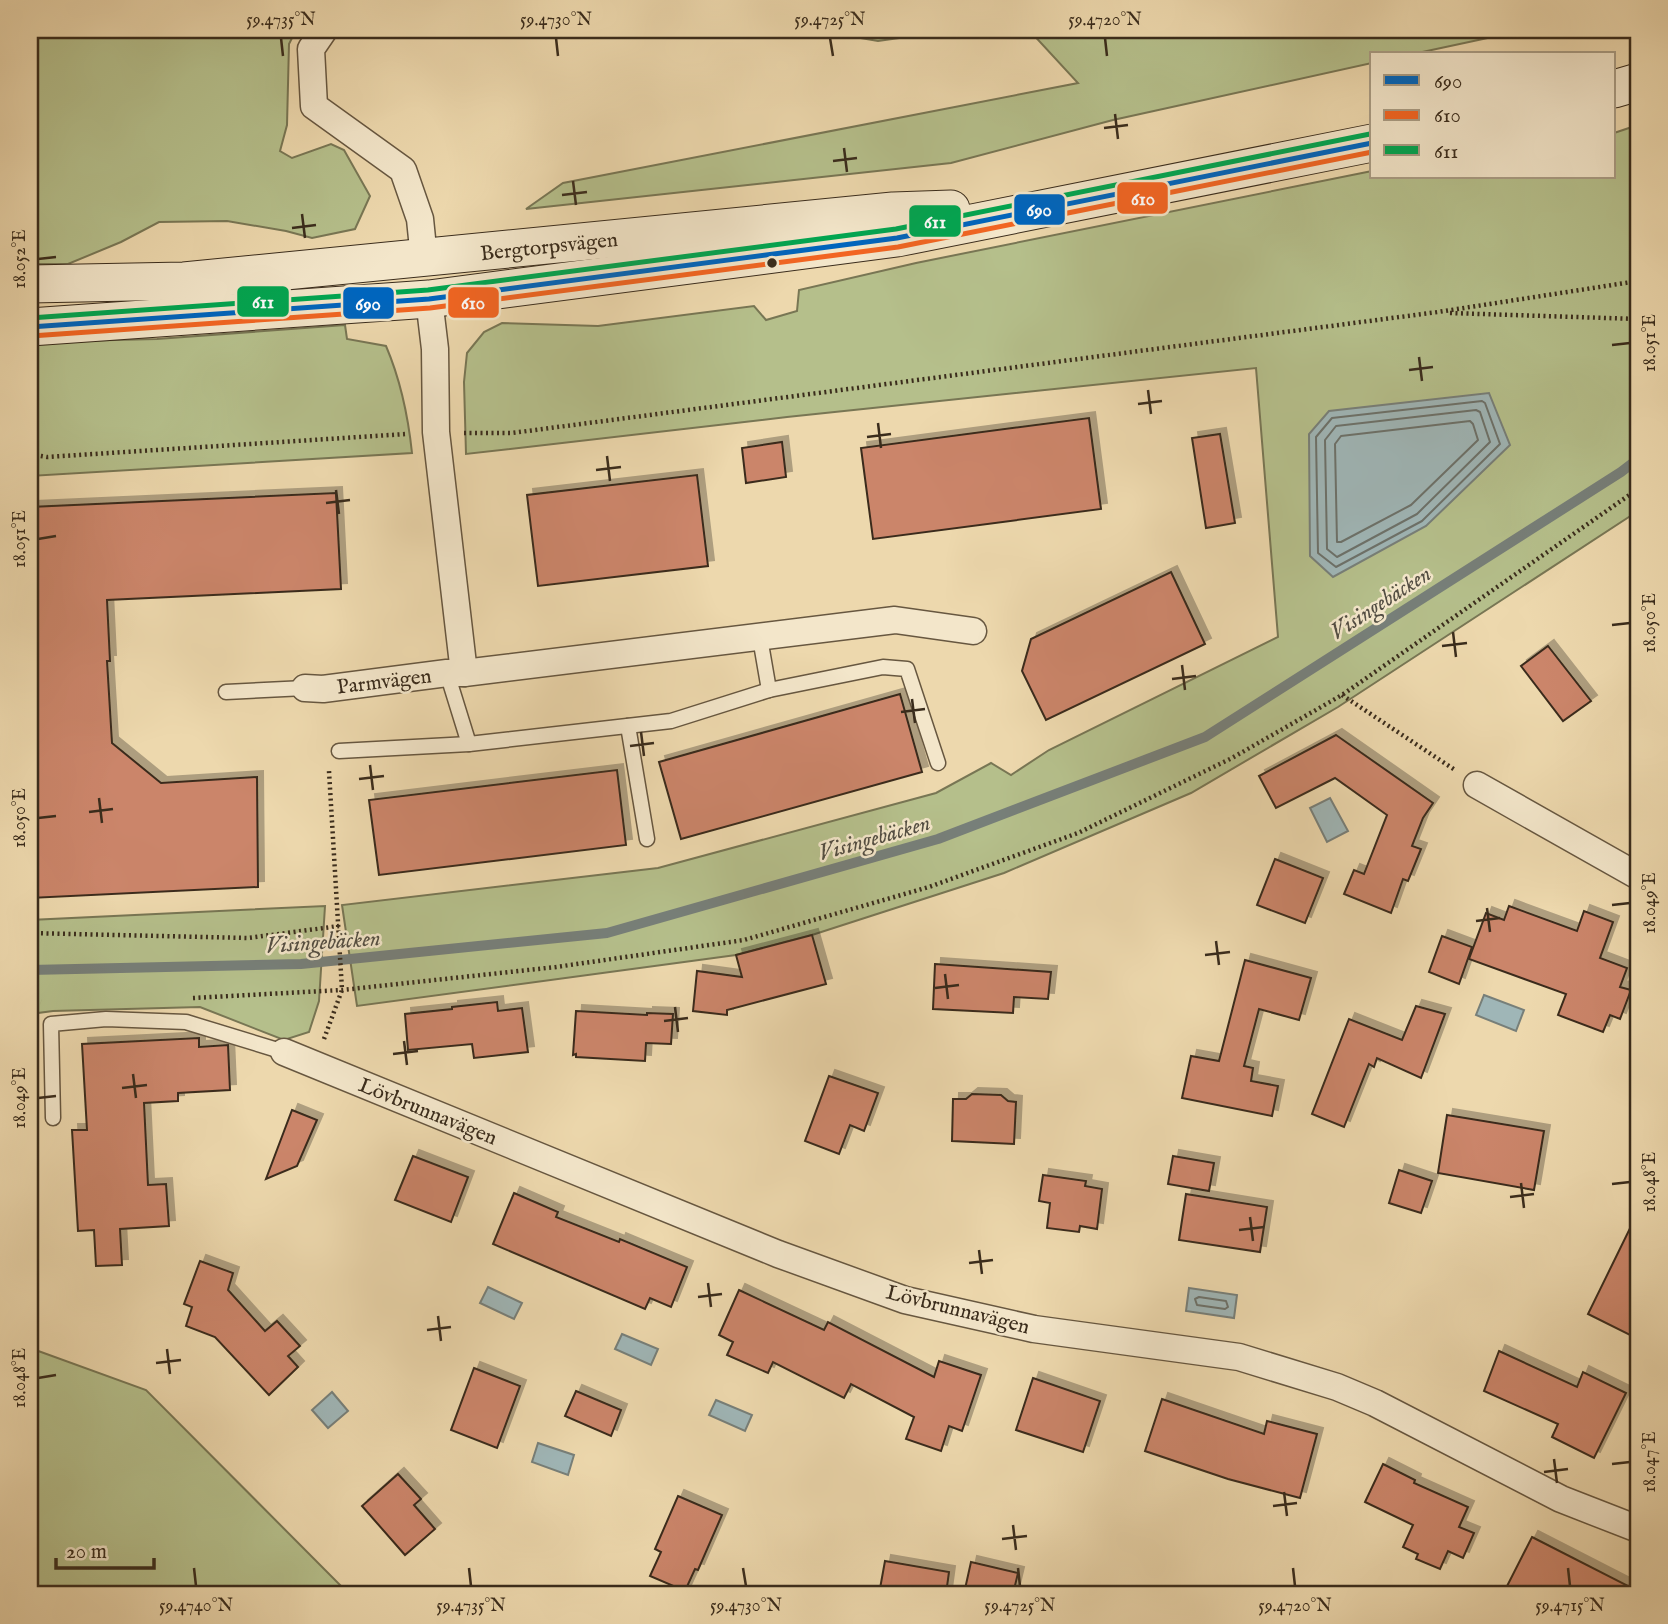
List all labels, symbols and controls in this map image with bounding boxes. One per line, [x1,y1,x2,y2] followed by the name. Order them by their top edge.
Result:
[246,9,316,32] text: 59.4735°N
[520,9,592,32] text: 59.4730°N
[794,9,866,32] text: 59.4725°N
[1068,9,1142,32] text: 59.4720°N
[1370,52,1616,178] legend
[1434,69,1462,96] text: 690
[1434,103,1461,130] text: 610
[1434,139,1458,166] text: 611
[1116,181,1169,215] line badge: 610
[1131,188,1155,212] text: 610
[1013,193,1066,226] line badge: 690
[1026,199,1052,223] text: 690
[908,204,962,238] line badge: 611
[924,211,946,235] text: 611
[479,227,619,268] street label: Bergtorpsvägen
[9,229,32,289] text: 18.052°E
[765,256,779,270] unlabelled marker
[236,285,290,318] line badge: 611
[342,286,395,320] line badge: 690
[447,286,500,319] line badge: 610
[252,291,274,315] text: 611
[461,292,485,316] text: 610
[355,293,381,317] text: 690
[1639,314,1662,372] text: 18.051°E
[9,510,32,568] text: 18.051°E
[1325,560,1438,648] water label: Visingebäcken
[1639,593,1662,653] text: 18.050°E
[335,663,433,702] street label: Parmvägen
[9,788,32,848] text: 18.050°E
[815,809,934,869] water label: Visingebäcken
[1639,872,1662,934] text: 18.049°E
[265,924,382,962] water label: Visingebäcken
[9,1067,32,1129] text: 18.049°E
[354,1072,501,1152] street label: Lövbrunnavägen
[1639,1152,1662,1212] text: 18.048°E
[883,1280,1032,1341] street label: Lövbrunnavägen
[9,1348,32,1408] text: 18.048°E
[1639,1431,1662,1493] text: 18.047°E
[56,1526,154,1570] scale bar
[66,1539,107,1566] text: 20 m
[159,1595,233,1618] text: 59.4740°N
[436,1595,506,1618] text: 59.4735°N
[710,1595,782,1618] text: 59.4730°N
[984,1595,1056,1618] text: 59.4725°N
[1258,1595,1332,1618] text: 59.4720°N
[1535,1595,1605,1618] text: 59.4715°N

